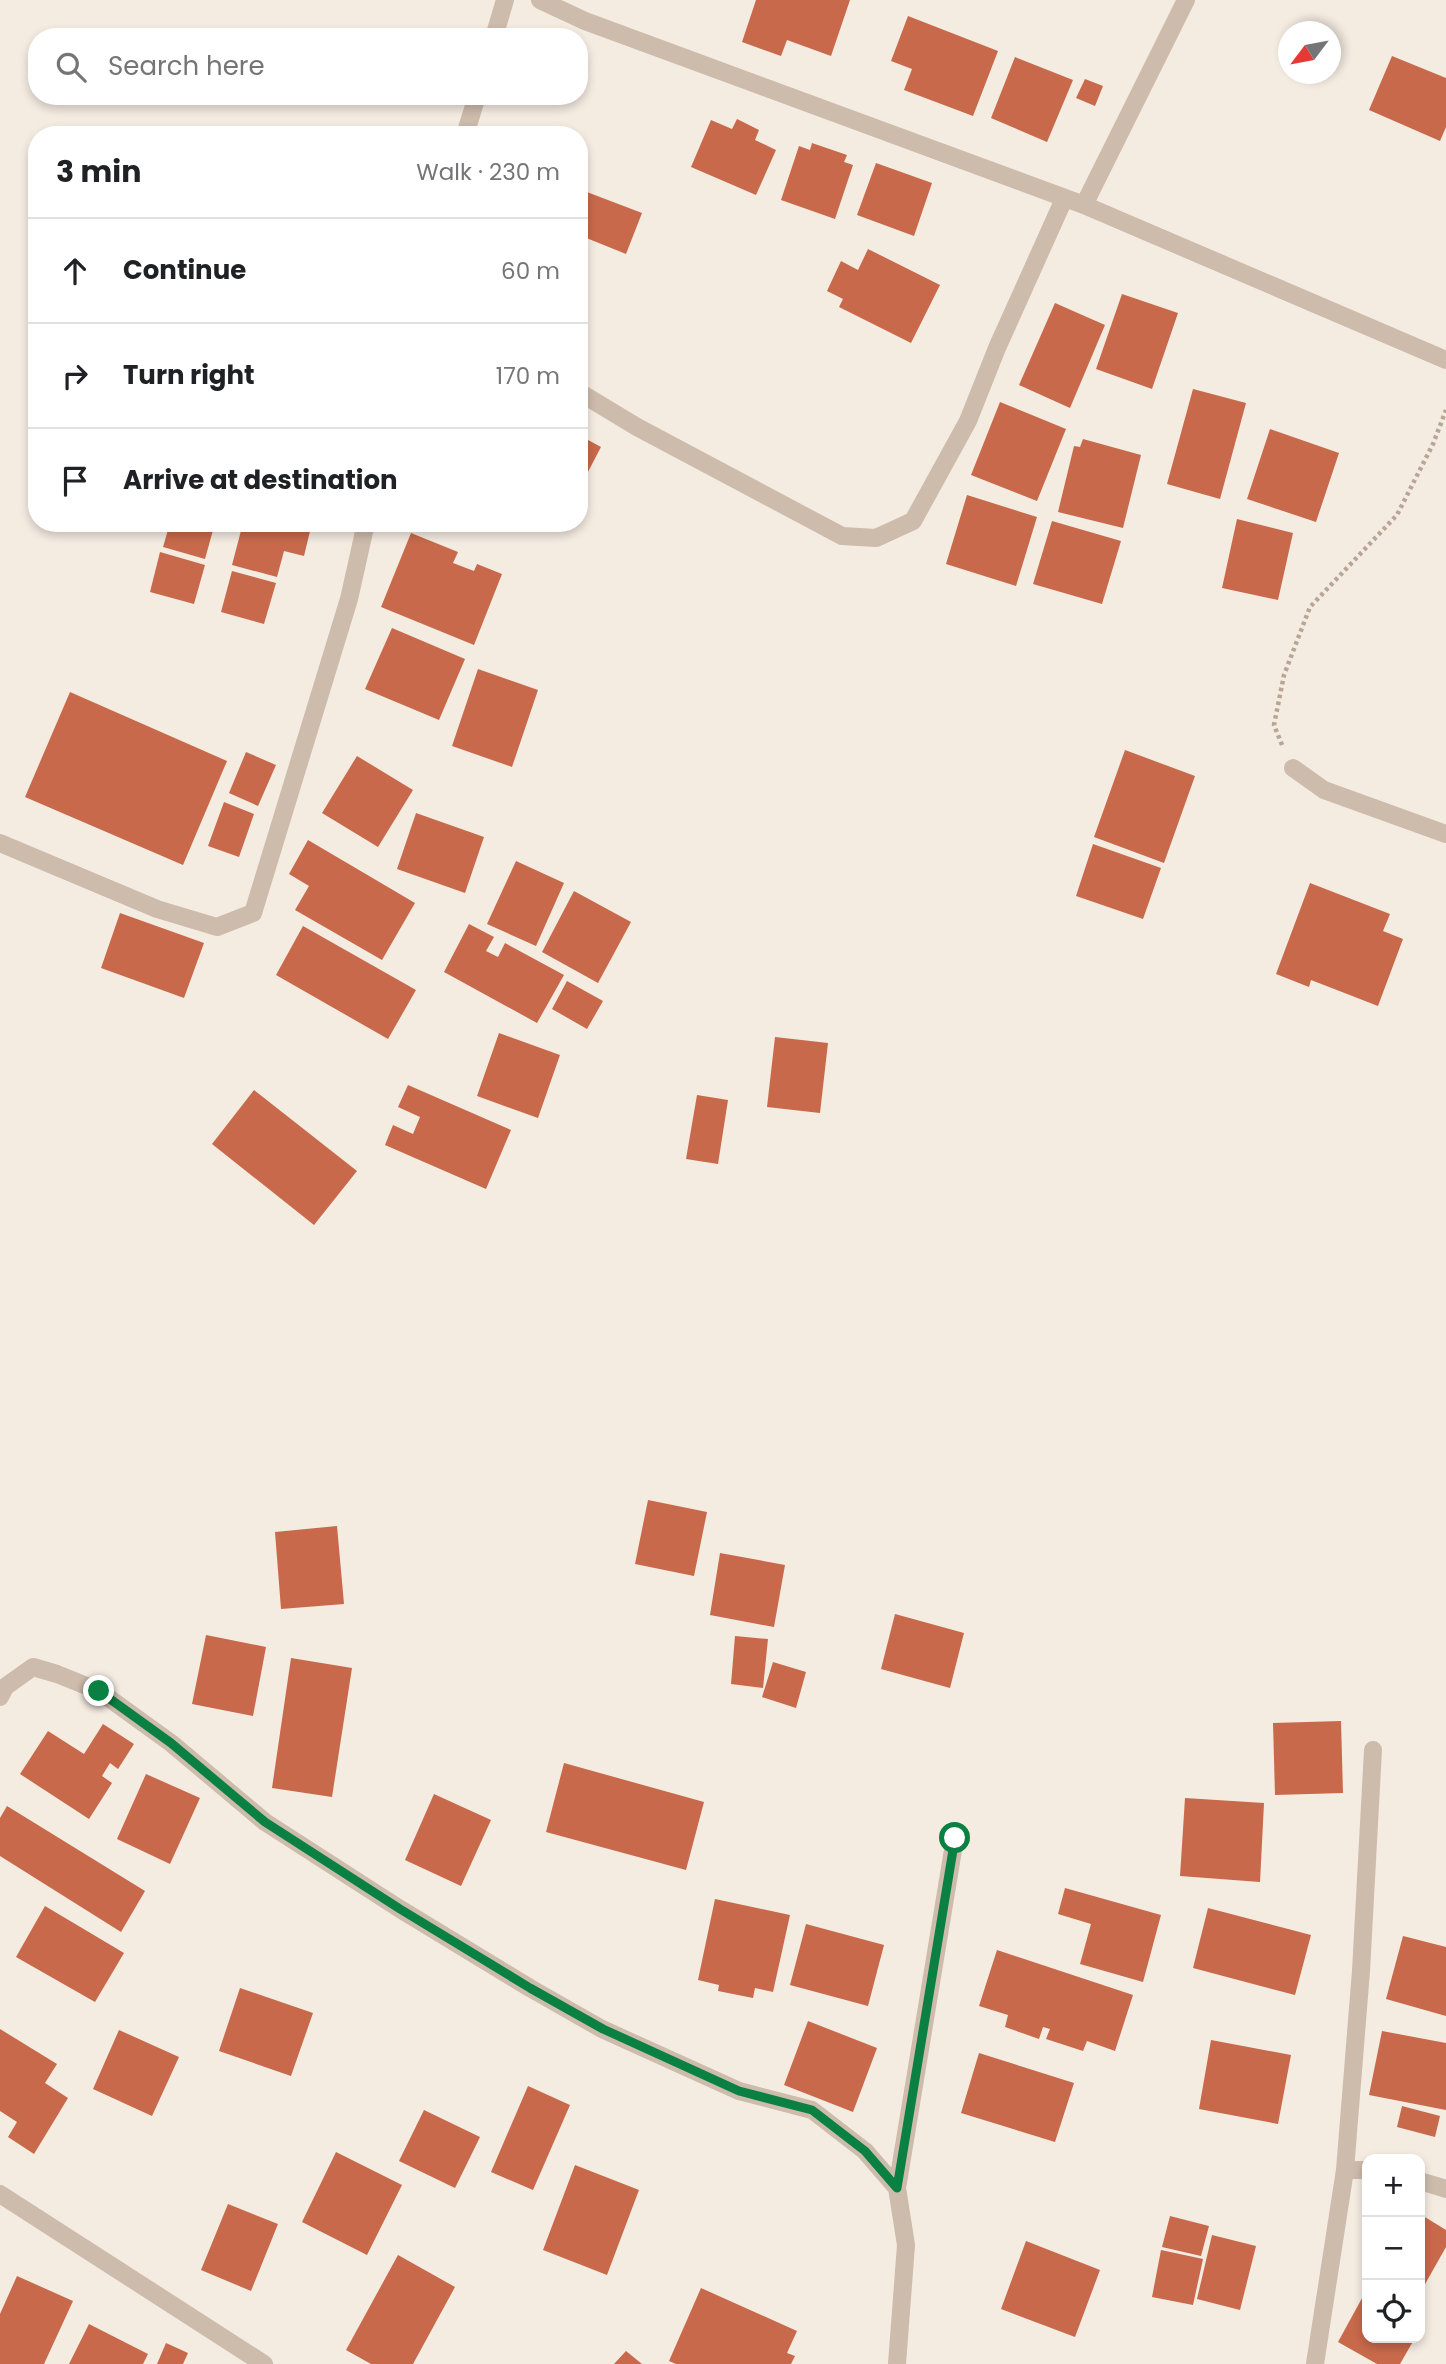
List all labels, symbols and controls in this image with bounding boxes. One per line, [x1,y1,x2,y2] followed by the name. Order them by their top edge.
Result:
[1278,21,1341,84] north arrow
[28,28,588,105] search box
[52,48,90,86] icon: search
[108,48,265,84] text: Search here
[56,150,141,193] text: 3 min
[416,156,560,188] text: Walk · 230 m
[56,252,94,290] icon: ahead
[123,252,246,288] text: Continue
[501,255,560,287] text: 60 m
[56,357,94,395] icon: right
[123,357,255,393] text: Turn right
[496,360,560,392] text: 170 m
[56,462,94,500] icon: arrive
[123,462,398,498] text: Arrive at destination
[83,1675,114,1706] route end
[939,1822,970,1853] route start
[1362,2154,1425,2343] map controls
[1362,2154,1425,2217] button: +
[1362,2217,1425,2280] button: −
[1362,2280,1425,2343] button: locate

